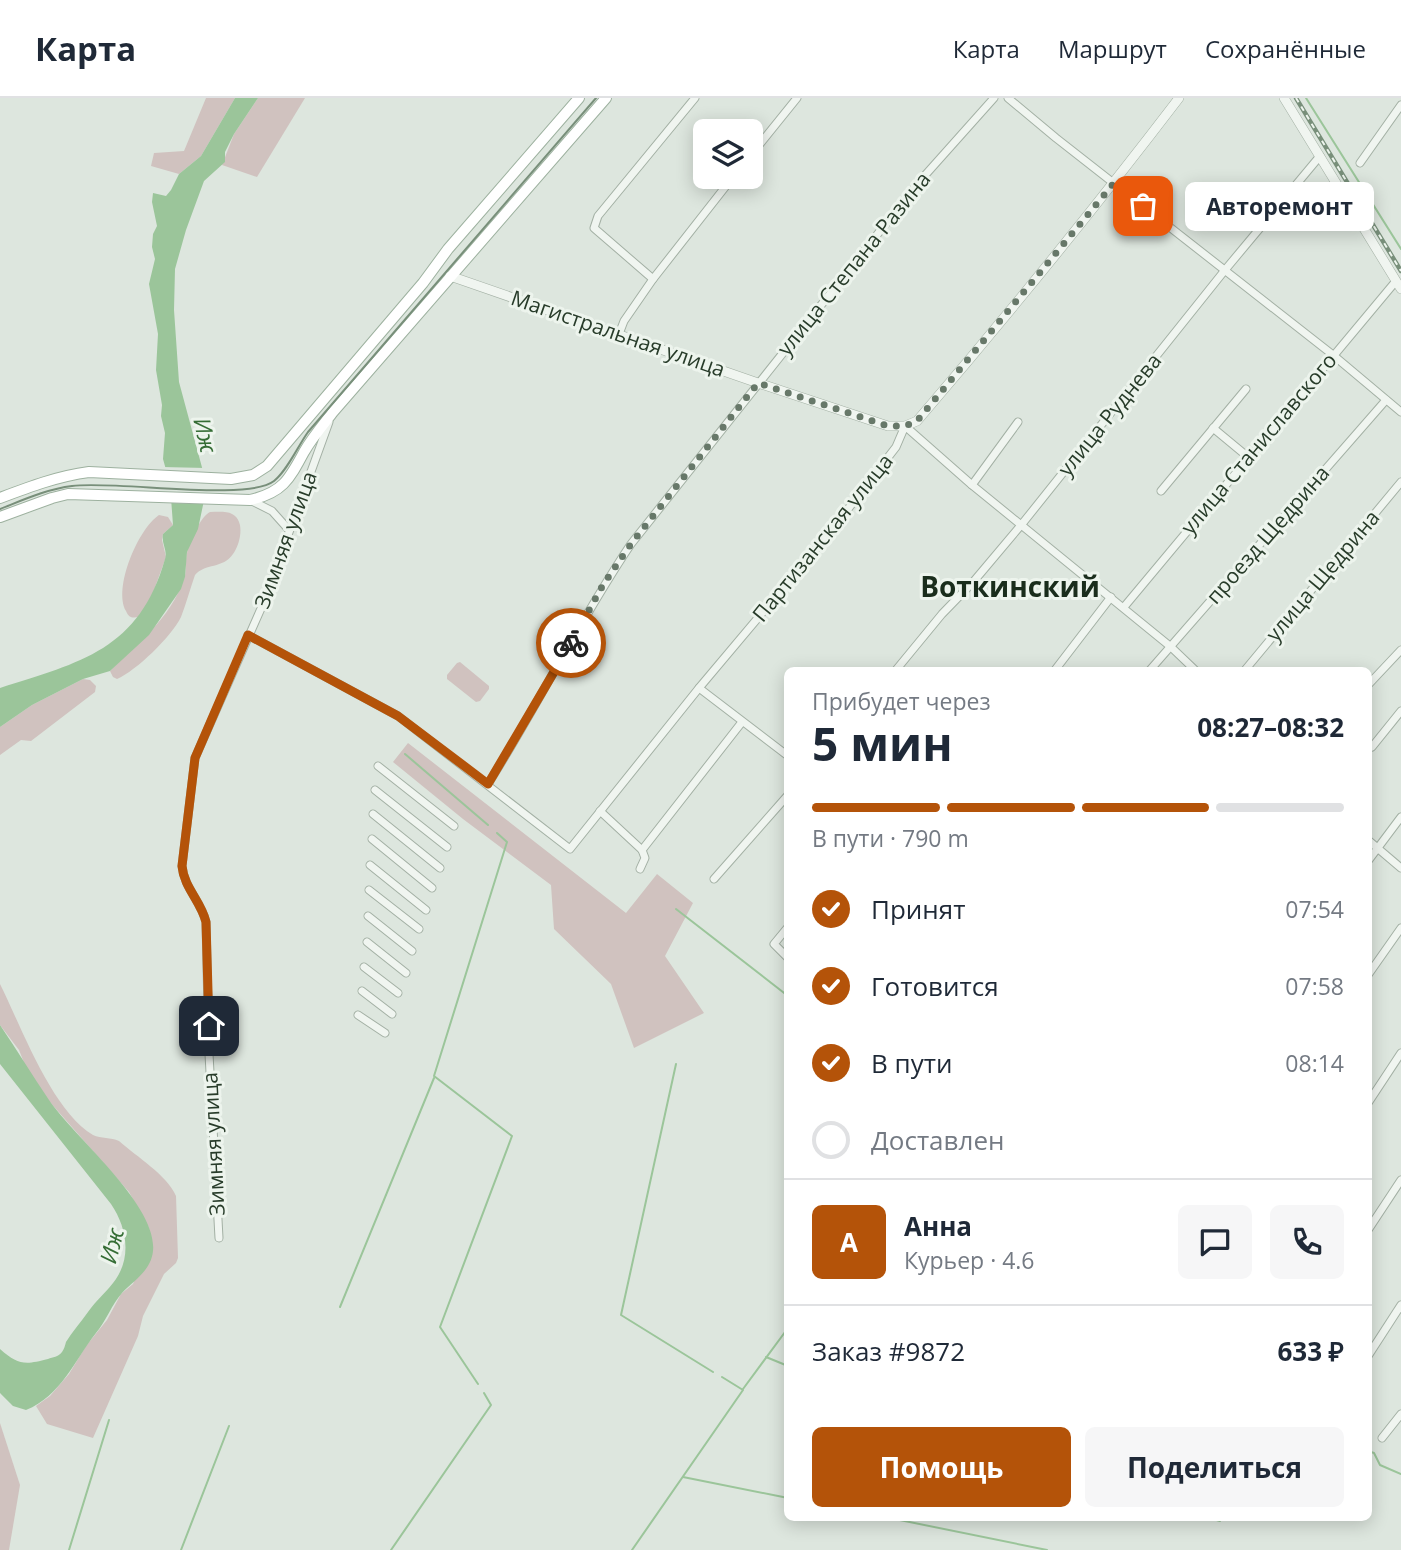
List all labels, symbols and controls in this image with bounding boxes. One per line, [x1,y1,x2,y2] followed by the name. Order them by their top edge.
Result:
[35,26,136,71] text: Карта
[953,32,1020,65] text: Карта
[1058,32,1167,65] text: Маршрут
[1205,32,1366,65] text: Сохранённые
[693,119,763,189] map controls
[693,119,763,189] button: layers
[770,166,936,361] street label: улица Степана Разина
[1113,176,1173,236] pin
[1185,182,1374,230] callout: Авторемонт
[1124,187,1162,225] icon: bag
[1206,190,1353,222] text: Авторемонт
[508,283,729,383] street label: Магистральная улица
[1051,347,1167,482] street label: улица Руднева
[1174,347,1342,540] street label: улица Станиславского
[186,414,226,456] water label: Иж
[746,448,899,627] street label: Партизанская улица
[1199,459,1335,609] street label: проезд Щедрина
[247,467,323,612] street label: Зимняя улица
[1259,504,1385,647] street label: улица Щедрина
[920,567,1100,605] district label: Воткинский
[536,608,606,678] courier
[552,624,590,662] icon: bike
[812,685,991,717] text: Прибудет через
[1197,709,1344,745] text: 08:27–08:32
[812,712,953,774] text: 5 мин
[812,822,969,854] text: В пути · 790 m
[812,890,850,928] icon: check
[871,891,965,927] text: Принят
[1285,893,1344,925] text: 07:54
[812,967,850,1005] icon: check
[871,968,999,1004] text: Готовится
[1285,970,1344,1002] text: 07:58
[179,996,239,1056] pin
[190,1007,228,1045] icon: home
[812,1044,850,1082] icon: check
[871,1045,952,1081] text: В пути
[1285,1047,1344,1079] text: 08:14
[195,1072,231,1217] street label: Зимняя улица
[871,1122,1004,1158] text: Доставлен
[1178,1205,1252,1279] button: chat
[1270,1205,1344,1279] button: phone
[904,1208,972,1244] text: Анна
[91,1224,131,1267] water label: Иж
[840,1224,858,1260] text: А
[904,1244,1035,1276] text: Курьер · 4.6
[812,1333,965,1369] text: Заказ #9872
[1278,1333,1344,1369] text: 633 ₽
[812,1427,1071,1507] button: Помощь
[1085,1427,1344,1507] button: Поделиться

